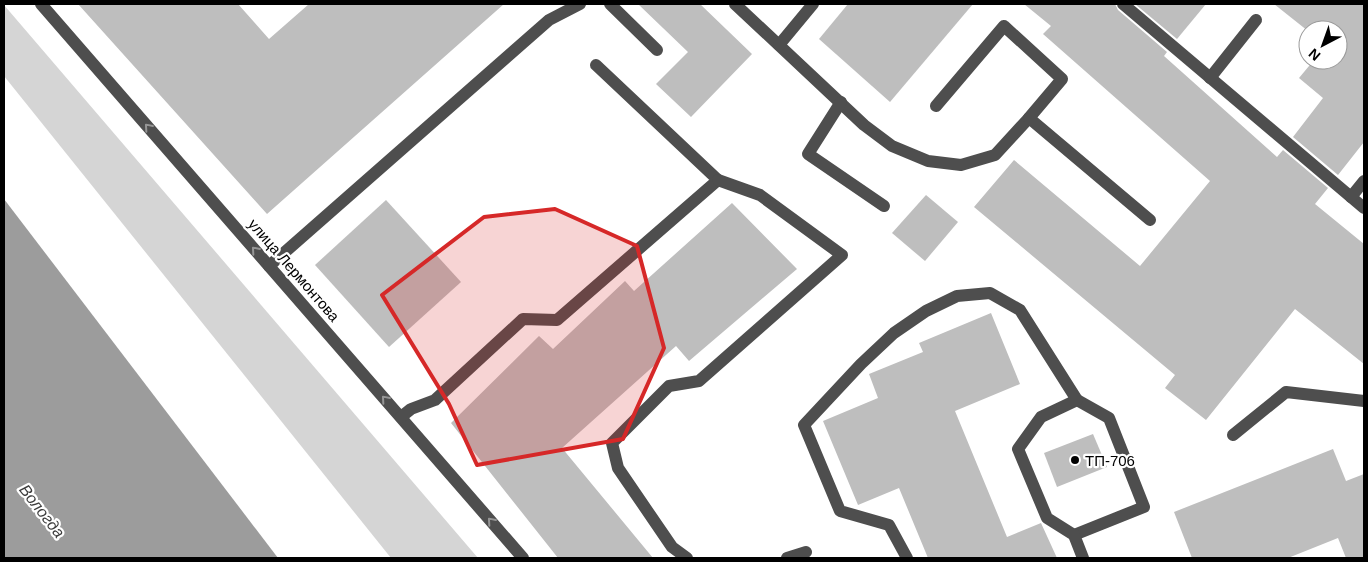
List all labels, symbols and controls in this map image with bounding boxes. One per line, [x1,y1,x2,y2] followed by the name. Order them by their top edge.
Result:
[1298,20,1348,70] north arrow
[1305,45,1324,64] text: N
[145,124,154,133] one-way arrow
[245,215,344,325] street label: улица Лермонтова
[252,247,261,256] one-way arrow
[382,396,390,405] one-way arrow
[1085,452,1135,469] place label: ТП-706
[1069,454,1081,466] marker: ТП-706
[16,481,68,541] water label: Вологда
[488,518,497,527] one-way arrow

